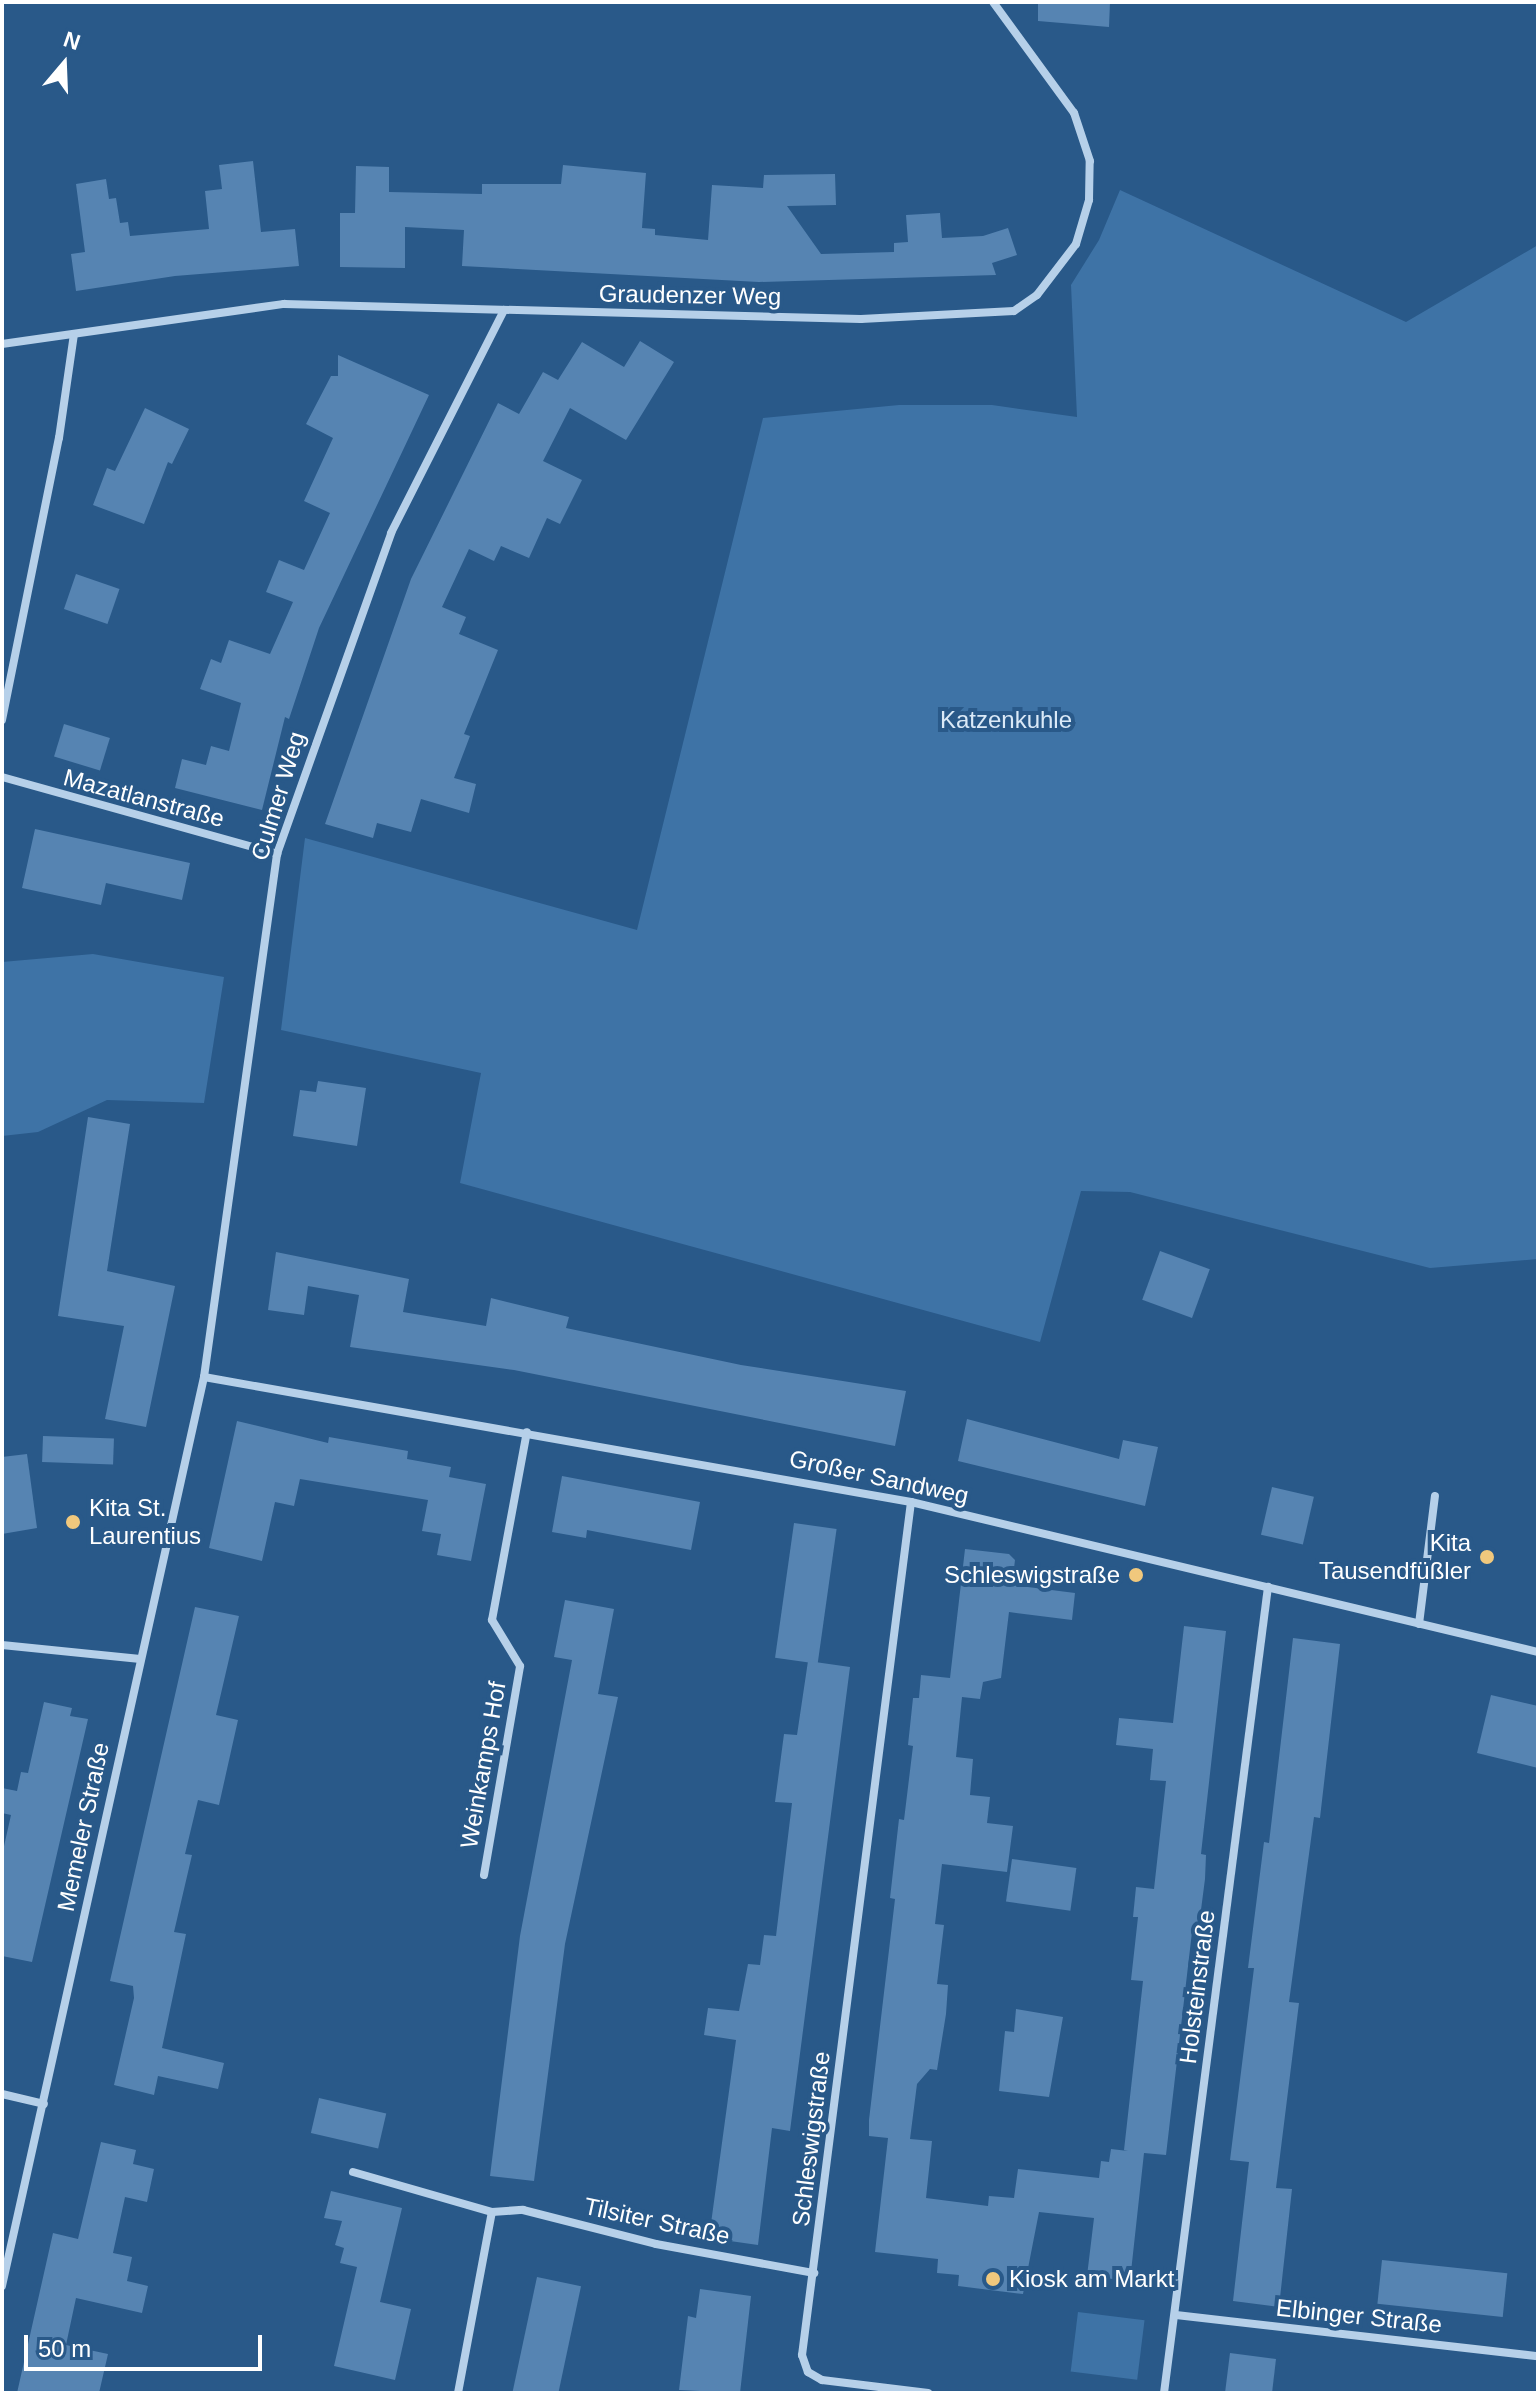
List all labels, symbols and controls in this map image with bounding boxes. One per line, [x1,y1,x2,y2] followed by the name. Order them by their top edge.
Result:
[24,24,104,104] north arrow
[60,26,84,55] text: N
[599,279,781,311] street label: Graudenzer Weg
[940,706,1072,734] park label: Katzenkuhle
[245,728,311,864] street label: Culmer Weg
[60,763,228,833] street label: Mazatlanstraße
[787,1444,971,1510] street label: Großer Sandweg
[89,1494,201,1550] place label: Kita St. Laurentius
[64,1513,82,1531] marker: Kita St. Laurentius
[1319,1529,1471,1585] place label: Kita Tausendfüßler
[1478,1548,1496,1566] marker: Kita Tausendfüßler
[944,1561,1120,1589] place label: Schleswigstraße
[1127,1566,1145,1584] marker: Schleswigstraße
[454,1679,512,1851] street label: Weinkamps Hof
[51,1740,115,1914] street label: Memeler Straße
[1173,1908,1221,2066] street label: Holsteinstraße
[786,2050,836,2228] street label: Schleswigstraße
[581,2191,733,2251] street label: Tilsiter Straße
[1009,2265,1174,2293] place label: Kiosk am Markt
[984,2270,1002,2288] marker: Kiosk am Markt
[1275,2293,1443,2339] street label: Elbinger Straße
[28,2319,266,2369] scale bar
[38,2335,91,2362] text: 50 m

